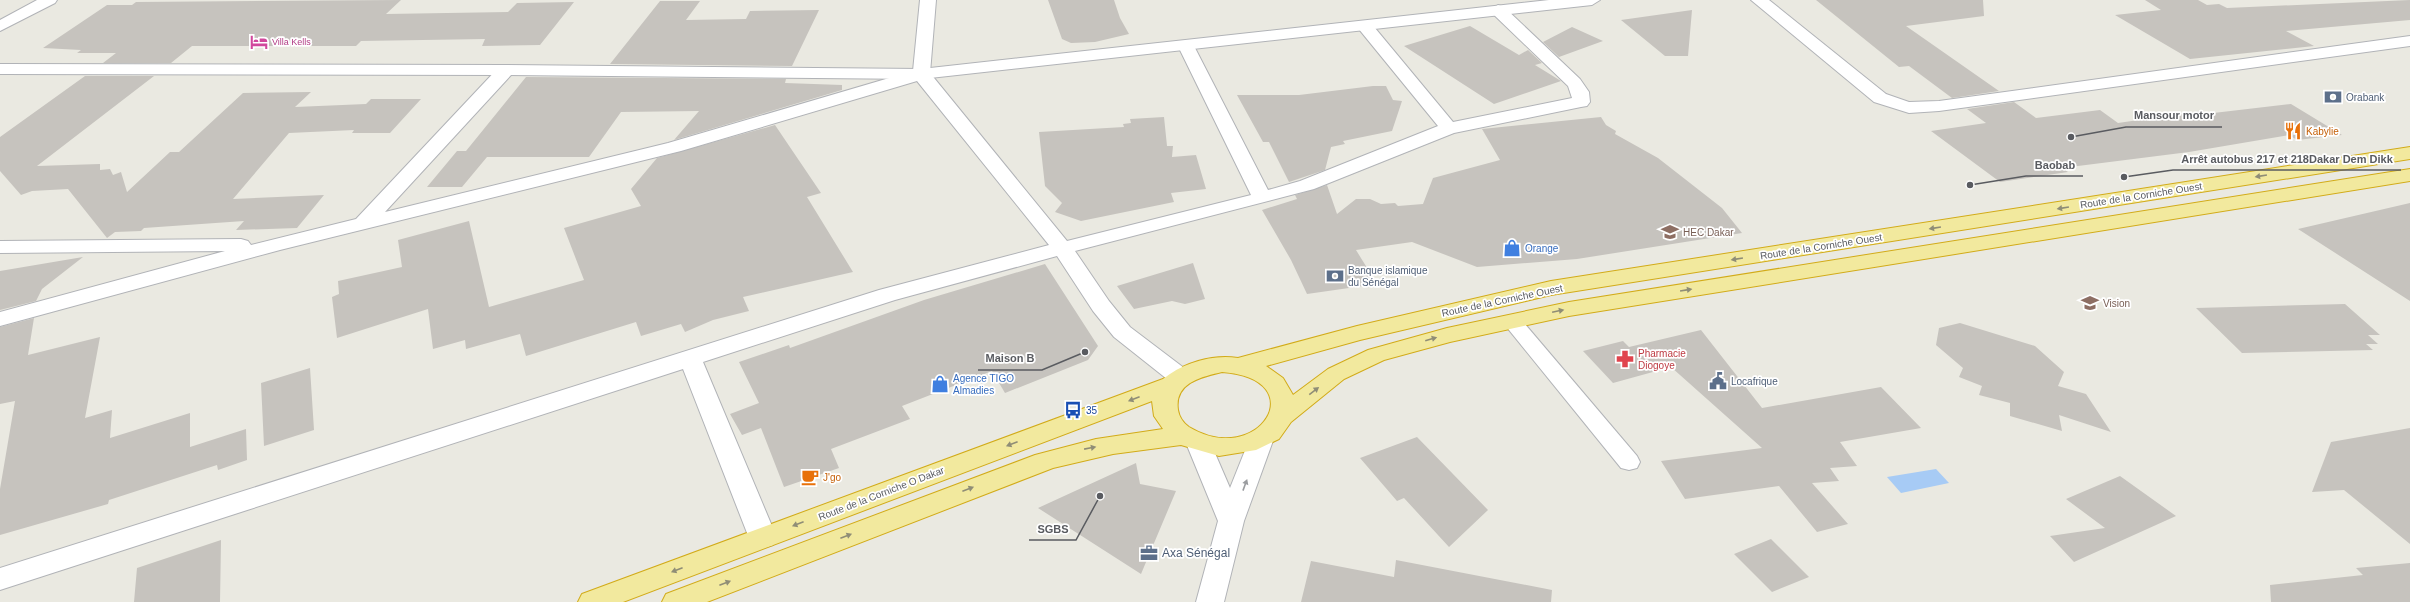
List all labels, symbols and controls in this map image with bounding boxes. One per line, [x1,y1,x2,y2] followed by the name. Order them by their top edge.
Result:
[249,32,269,52] hotel icon: Villa Kells
[272,37,311,47] place label: Villa Kells
[2323,87,2343,107] bank icon: Orabank
[2346,92,2385,103] place label: Orabank
[2126,104,2222,127] callout: Mansour motor
[2134,109,2215,121] text: Mansour motor
[2283,121,2303,141] restaurant icon: Kabylie
[2306,126,2339,137] place label: Kabylie
[2173,147,2401,170] callout: Arrêt autobus 217 et 218Dakar Dem Dikk
[2026,153,2083,176] callout: Baobab
[2181,153,2394,165] text: Arrêt autobus 217 et 218Dakar Dem Dikk
[2035,159,2075,171] text: Baobab
[2255,174,2267,180] one-way arrow
[2079,180,2203,211] street label: Route de la Corniche Ouest
[2057,205,2069,211] one-way arrow
[1660,222,1680,242] school or university icon: HEC Dakar
[1929,225,1941,231] one-way arrow
[1683,227,1734,238] place label: HEC Dakar
[1759,231,1883,262] street label: Route de la Corniche Ouest
[1502,238,1522,258] shop icon: Orange
[1525,243,1559,254] place label: Orange
[1731,256,1743,262] one-way arrow
[1348,265,1428,288] place label: Banque islamique du Sénégal
[1325,266,1345,286] bank icon: Banque islamique du Sénégal
[1441,282,1564,319] street label: Route de la Corniche Ouest
[1680,287,1692,293] one-way arrow
[2080,293,2100,313] school or university icon: Vision
[2103,298,2130,309] place label: Vision
[1552,308,1564,314] one-way arrow
[1425,336,1437,342] one-way arrow
[978,347,1042,370] callout: Maison B
[1638,348,1686,371] place label: Pharmacie Diogoye
[1615,349,1635,369] pharmacy icon: Pharmacie Diogoye
[986,352,1034,364] text: Maison B
[1708,371,1728,391] public building icon: Locafrique
[953,373,1014,396] place label: Agence TIGO Almadies
[930,374,950,394] shop icon: Agence TIGO Almadies
[1731,376,1778,387] place label: Locafrique
[1308,387,1319,396] one-way arrow
[1127,396,1139,402] one-way arrow
[1063,400,1083,420] bus stop icon: 35
[1086,405,1098,416] place label: 35
[1005,441,1017,447] one-way arrow
[1084,444,1097,450] one-way arrow
[817,464,946,523] street label: Route de la Corniche O Dakar
[800,467,820,487] cafe icon: J'go
[823,472,841,483] place label: J'go
[1242,478,1248,490] one-way arrow
[962,486,974,492] one-way arrow
[1029,517,1076,540] callout: SGBS
[792,522,804,528] one-way arrow
[1037,523,1069,535] text: SGBS
[841,533,853,539] one-way arrow
[1139,543,1159,563] office icon: Axa Sénégal
[1162,546,1230,560] place label: Axa Sénégal
[670,567,682,573] one-way arrow
[719,579,731,585] one-way arrow

